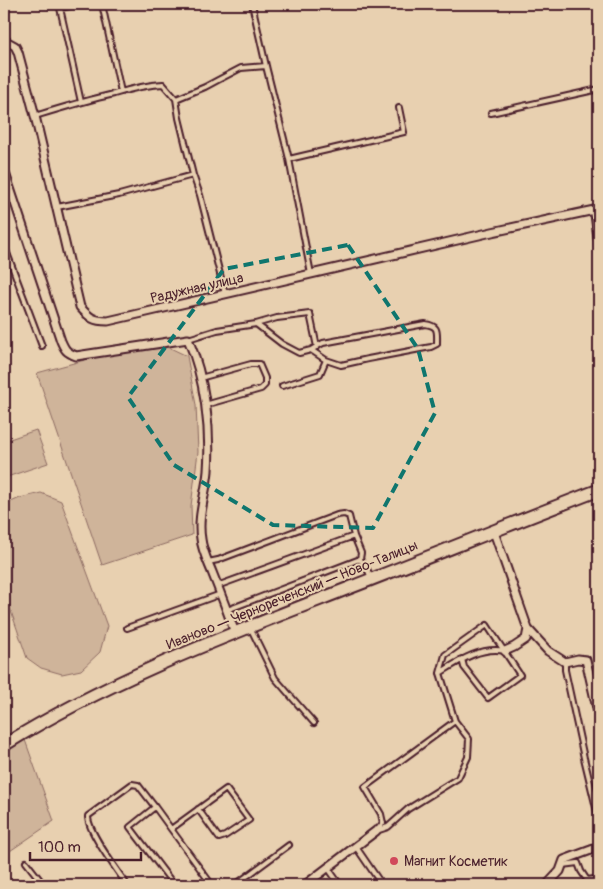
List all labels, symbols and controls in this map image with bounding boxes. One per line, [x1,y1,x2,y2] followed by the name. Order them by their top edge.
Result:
[149,269,245,307] street label: Радужная улица
[164,537,420,653] street label: Иваново — Чернореченский — Ново-Талицы
[30,829,141,861] scale bar
[38,838,81,857] text: 100 m
[404,853,508,870] place label: Магнит Косметик
[388,855,400,867] marker: Магнит Косметик

